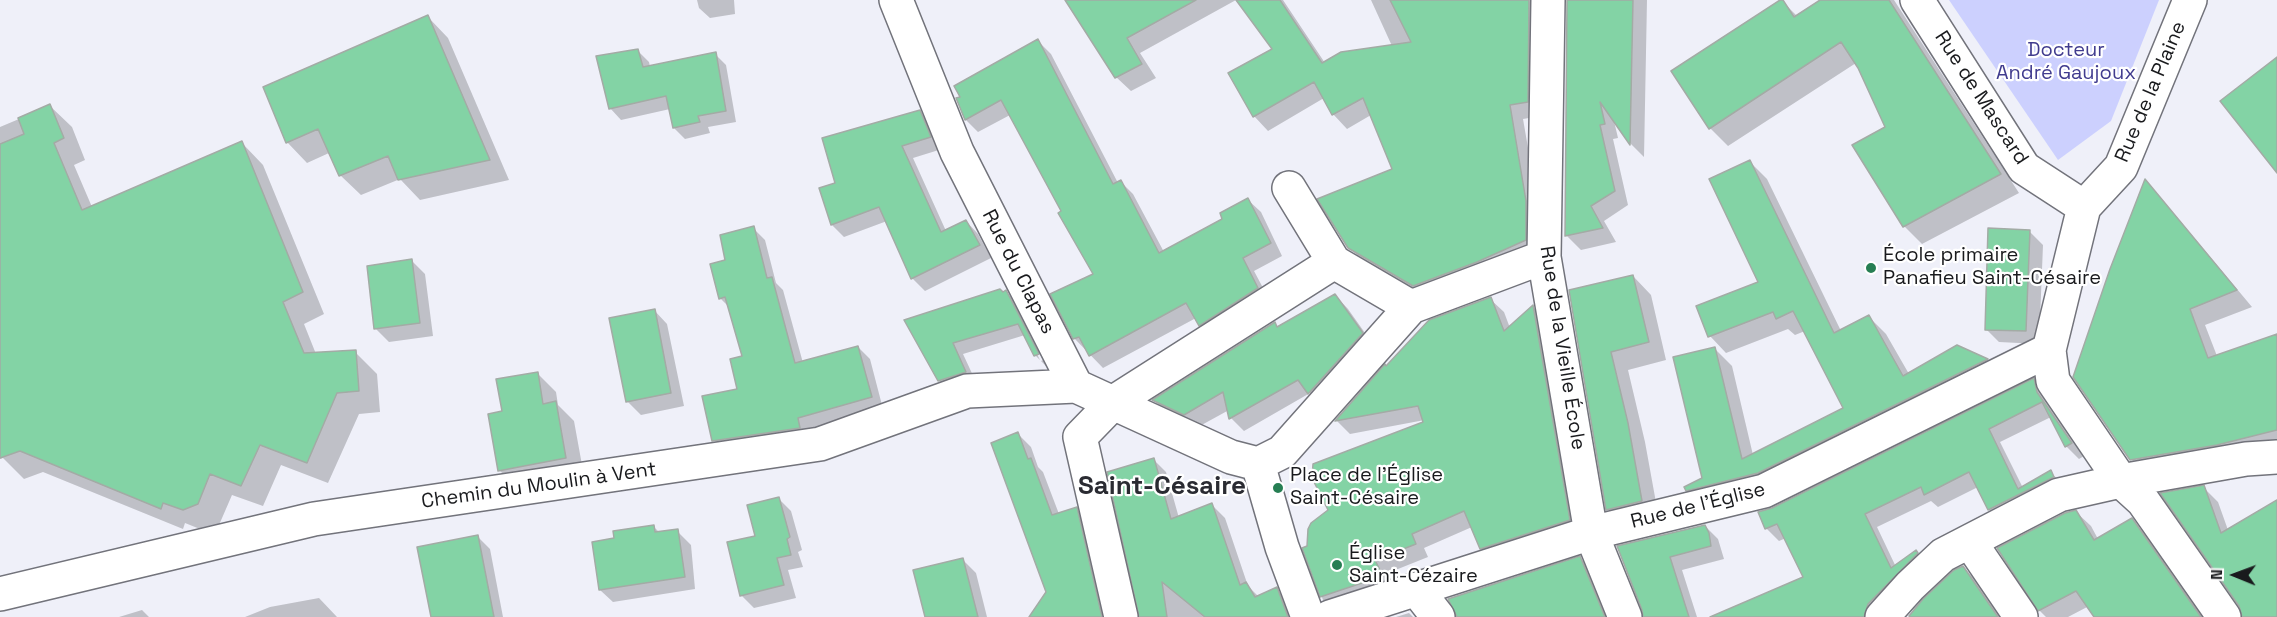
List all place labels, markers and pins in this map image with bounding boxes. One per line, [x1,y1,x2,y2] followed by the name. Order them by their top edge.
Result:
[1883,244,2101,291] place label: École primaire Panafieu Saint-Césaire
[1864,261,1878,275] marker: École primaire Panafieu Saint-Césaire
[1290,464,1443,511] place label: Place de l'Église Saint-Césaire
[1271,481,1285,495] marker: Place de l'Église Saint-Césaire
[1349,542,1478,589] place label: Église Saint-Cézaire
[1330,558,1344,572] marker: Église Saint-Cézaire

